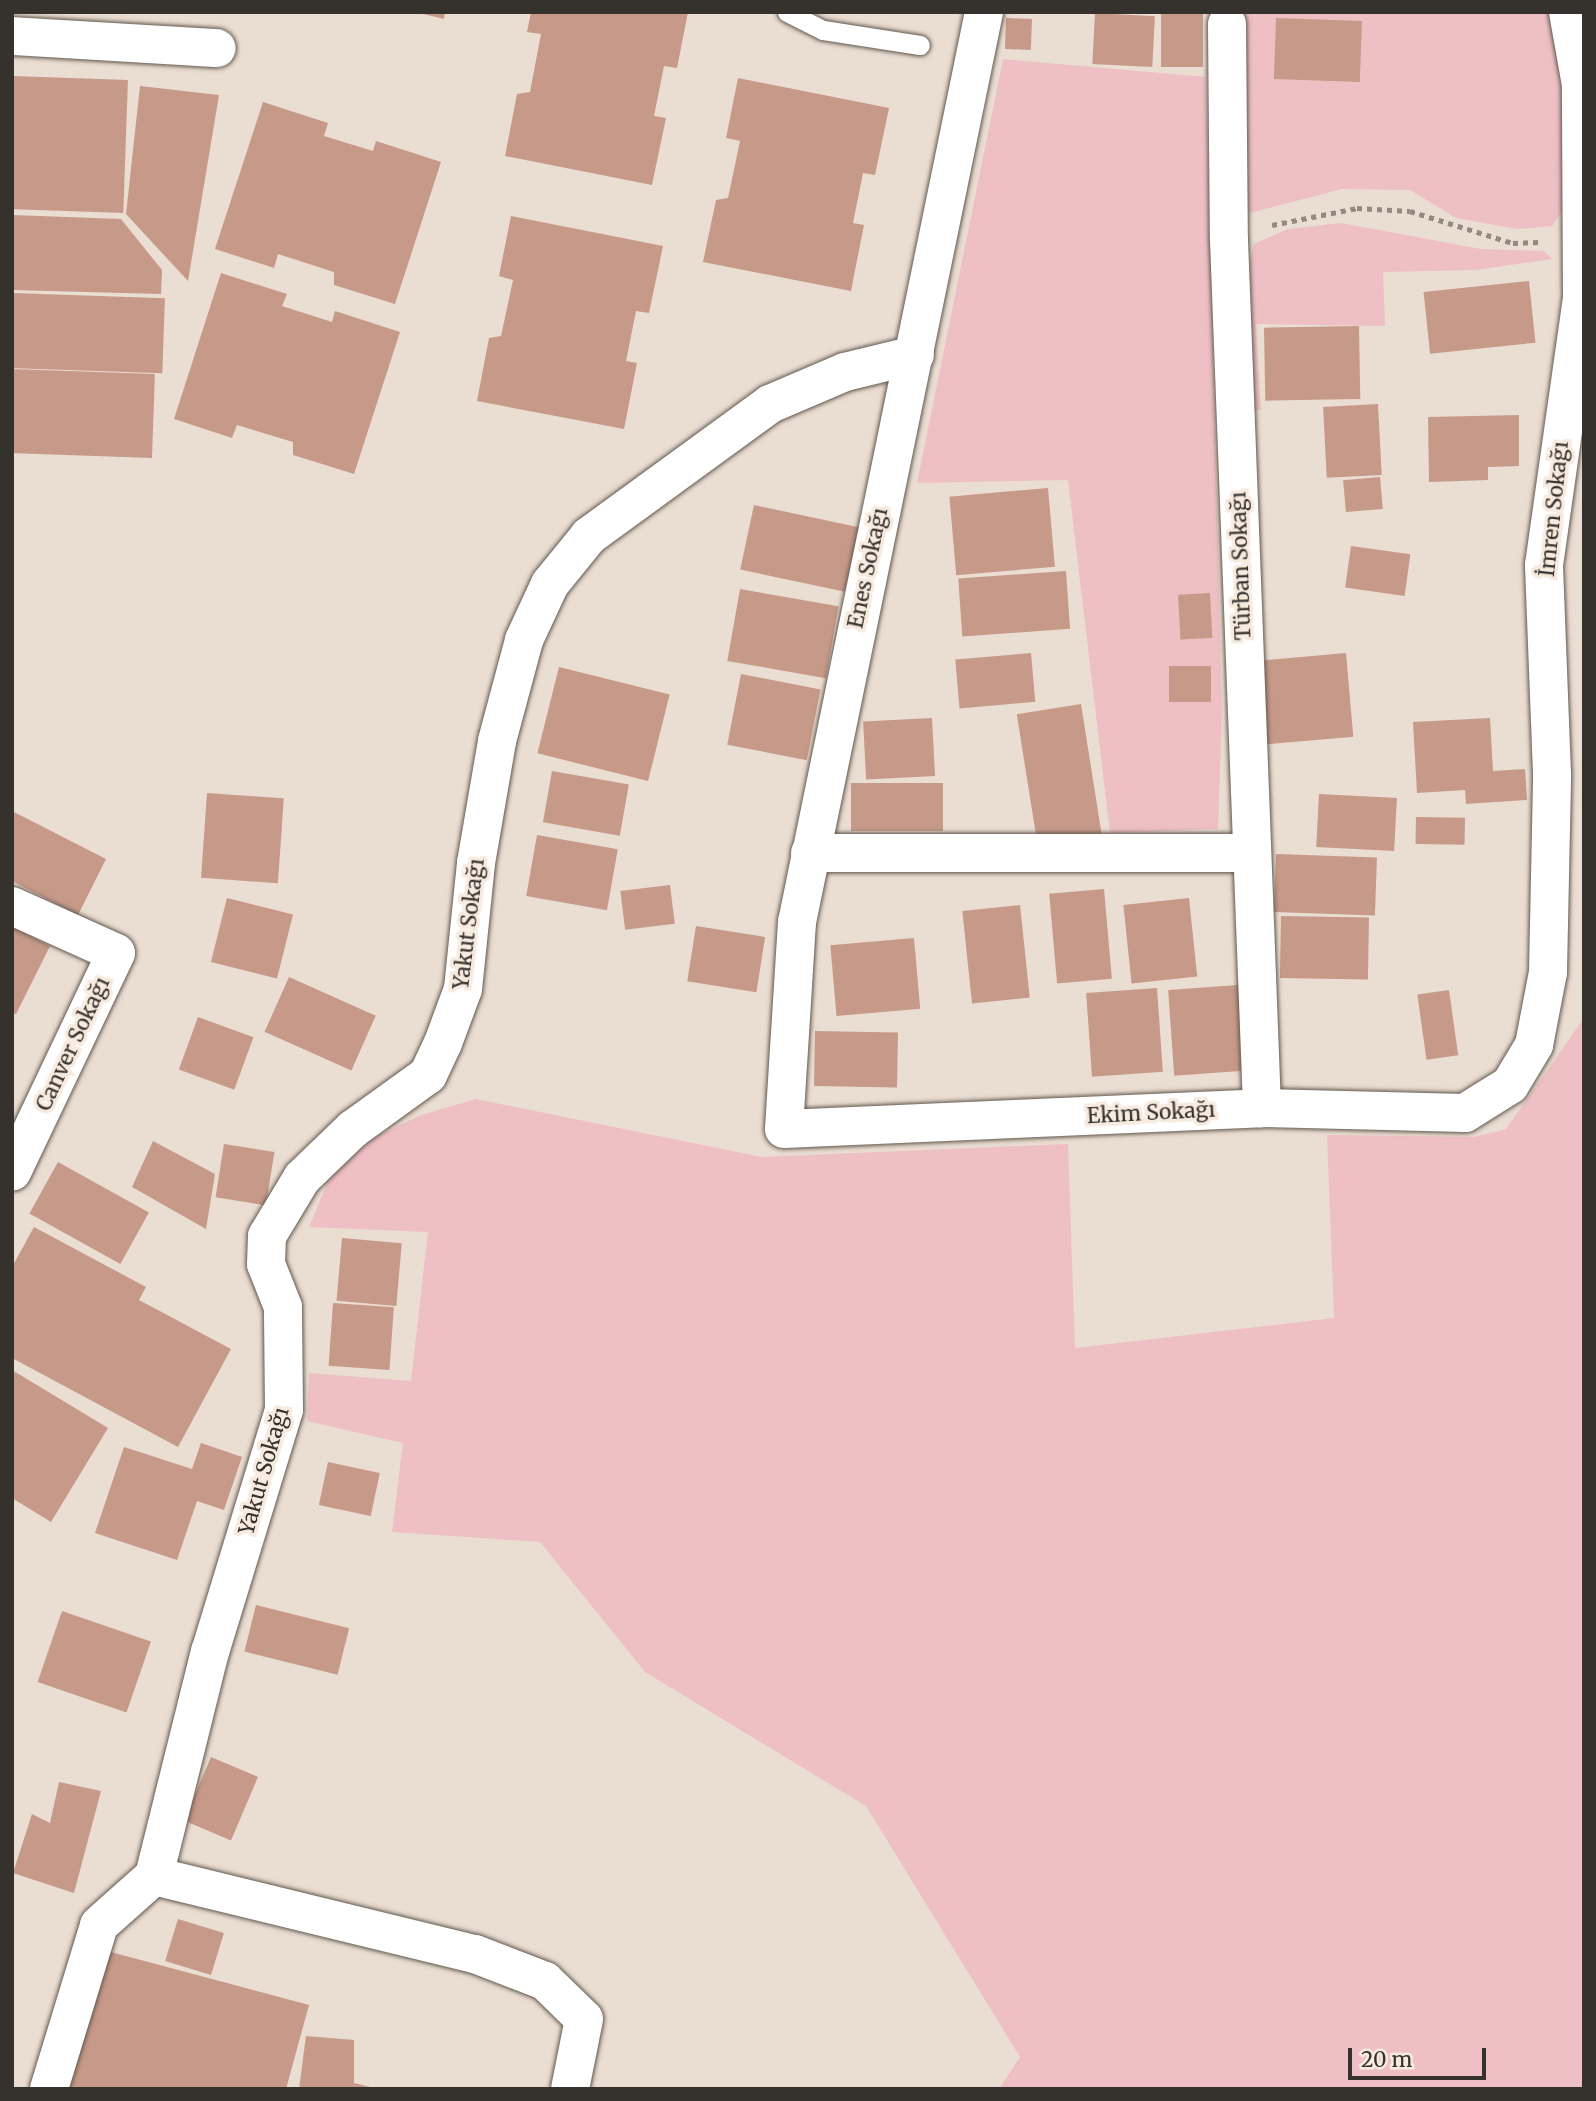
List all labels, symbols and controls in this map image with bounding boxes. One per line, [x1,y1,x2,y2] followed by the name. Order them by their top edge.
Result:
[1534,440,1574,578] street label: İmren Sokağı
[1226,491,1256,641] street label: Türban Sokağı
[843,505,893,631] street label: Enes Sokağı
[448,857,490,991] street label: Yakut Sokağı
[31,973,115,1115] street label: Canver Sokağı
[1086,1097,1216,1129] street label: Ekim Sokağı
[234,1404,294,1538] street label: Yakut Sokağı
[1351,2035,1489,2078] scale bar
[1361,2046,1412,2073] text: 20 m

